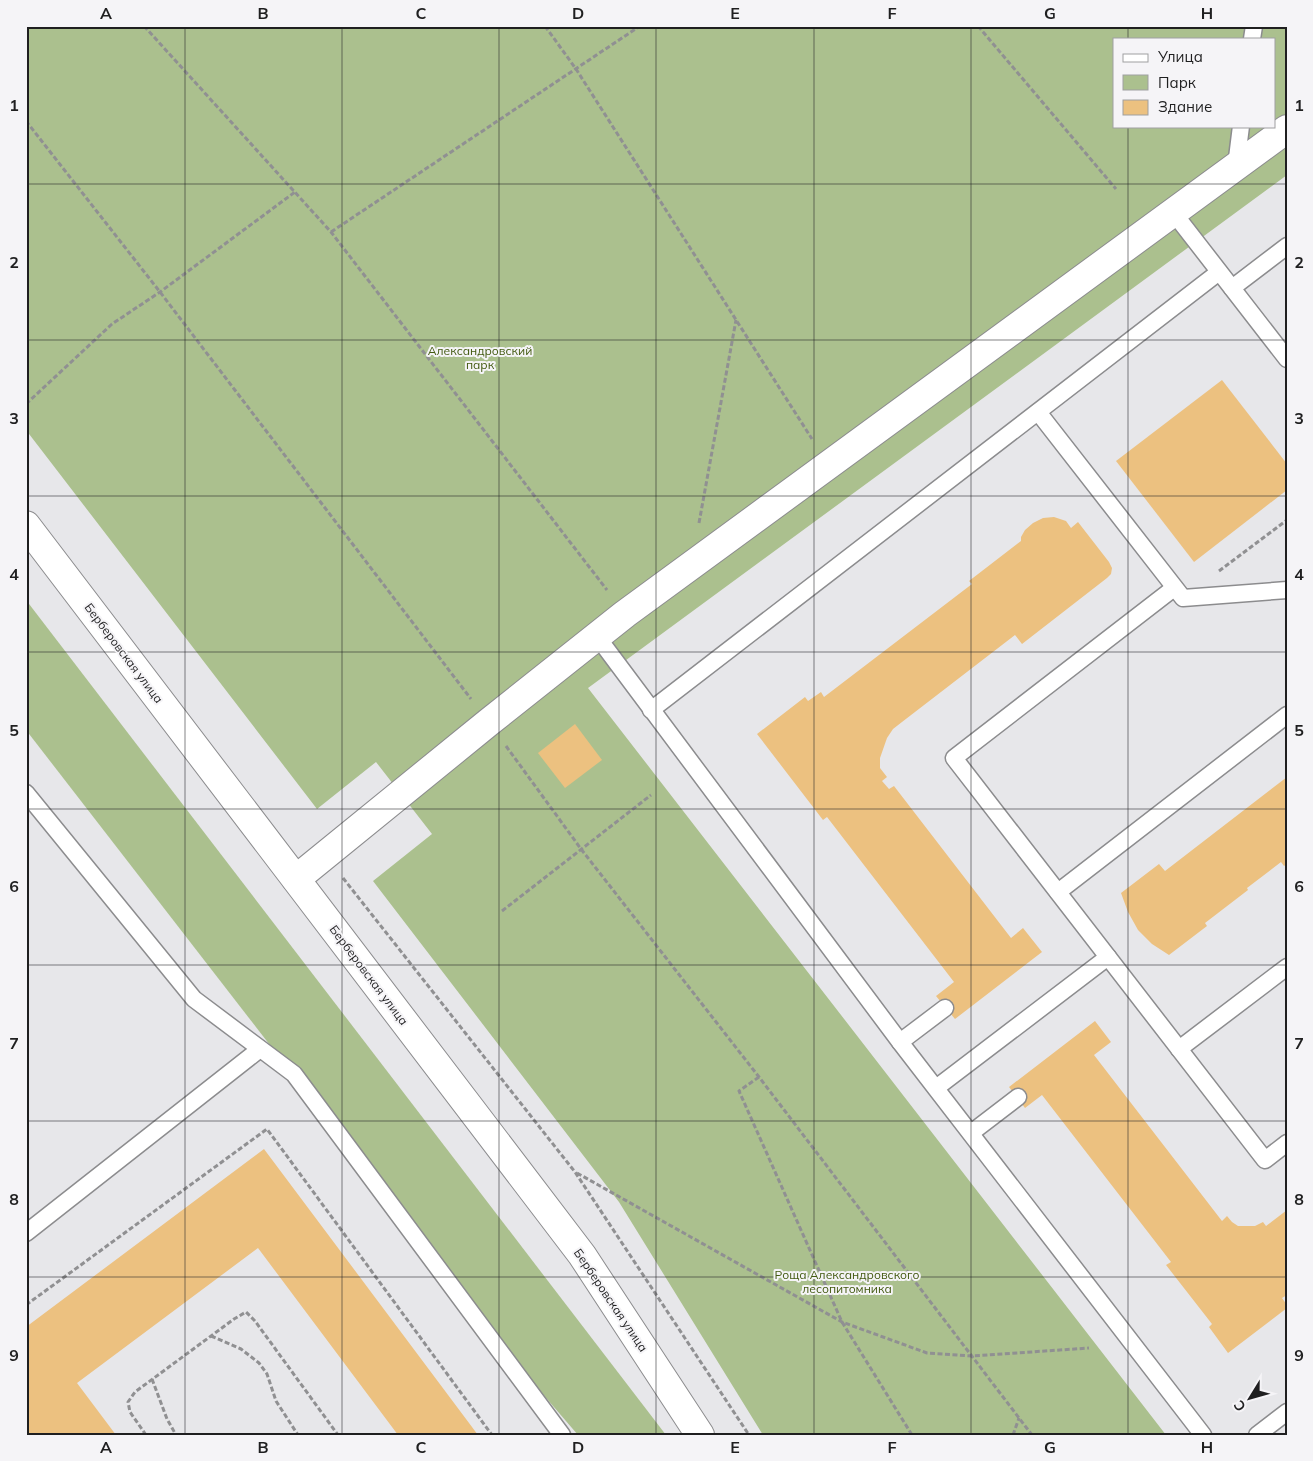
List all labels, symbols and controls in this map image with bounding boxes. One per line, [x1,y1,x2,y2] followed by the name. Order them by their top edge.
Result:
[100,3,112,23] text: A
[257,3,269,23] text: B
[416,3,427,23] text: C
[572,3,584,23] text: D
[730,3,740,23] text: E
[887,3,897,23] text: F
[1044,3,1056,23] text: G
[1201,3,1213,23] text: H
[1113,38,1276,128] legend
[1157,47,1203,66] text: Улица
[1158,73,1197,92] text: Парк
[9,95,19,115] text: 1
[1294,95,1304,115] text: 1
[1158,97,1212,116] text: Здание
[9,252,19,272] text: 2
[1294,252,1304,272] text: 2
[428,343,532,372] park label: Александровский парк
[9,408,19,428] text: 3
[1294,408,1304,428] text: 3
[9,564,19,584] text: 4
[1294,564,1304,584] text: 4
[82,600,166,706] street label: Берберовская улица
[9,720,19,740] text: 5
[1294,720,1304,740] text: 5
[9,876,19,896] text: 6
[1294,876,1304,896] text: 6
[327,922,411,1028] street label: Берберовская улица
[9,1033,19,1053] text: 7
[1294,1033,1304,1053] text: 7
[9,1189,19,1209] text: 8
[1294,1189,1304,1209] text: 8
[571,1246,651,1354] street label: Берберовская улица
[775,1267,919,1296] park label: Роща Александровского лесопитомника
[9,1345,19,1365] text: 9
[1294,1345,1304,1365] text: 9
[1226,1374,1276,1424] north arrow
[1230,1397,1250,1415] text: С
[100,1437,112,1457] text: A
[257,1437,269,1457] text: B
[416,1437,427,1457] text: C
[572,1437,584,1457] text: D
[730,1437,740,1457] text: E
[887,1437,897,1457] text: F
[1044,1437,1056,1457] text: G
[1201,1437,1213,1457] text: H

